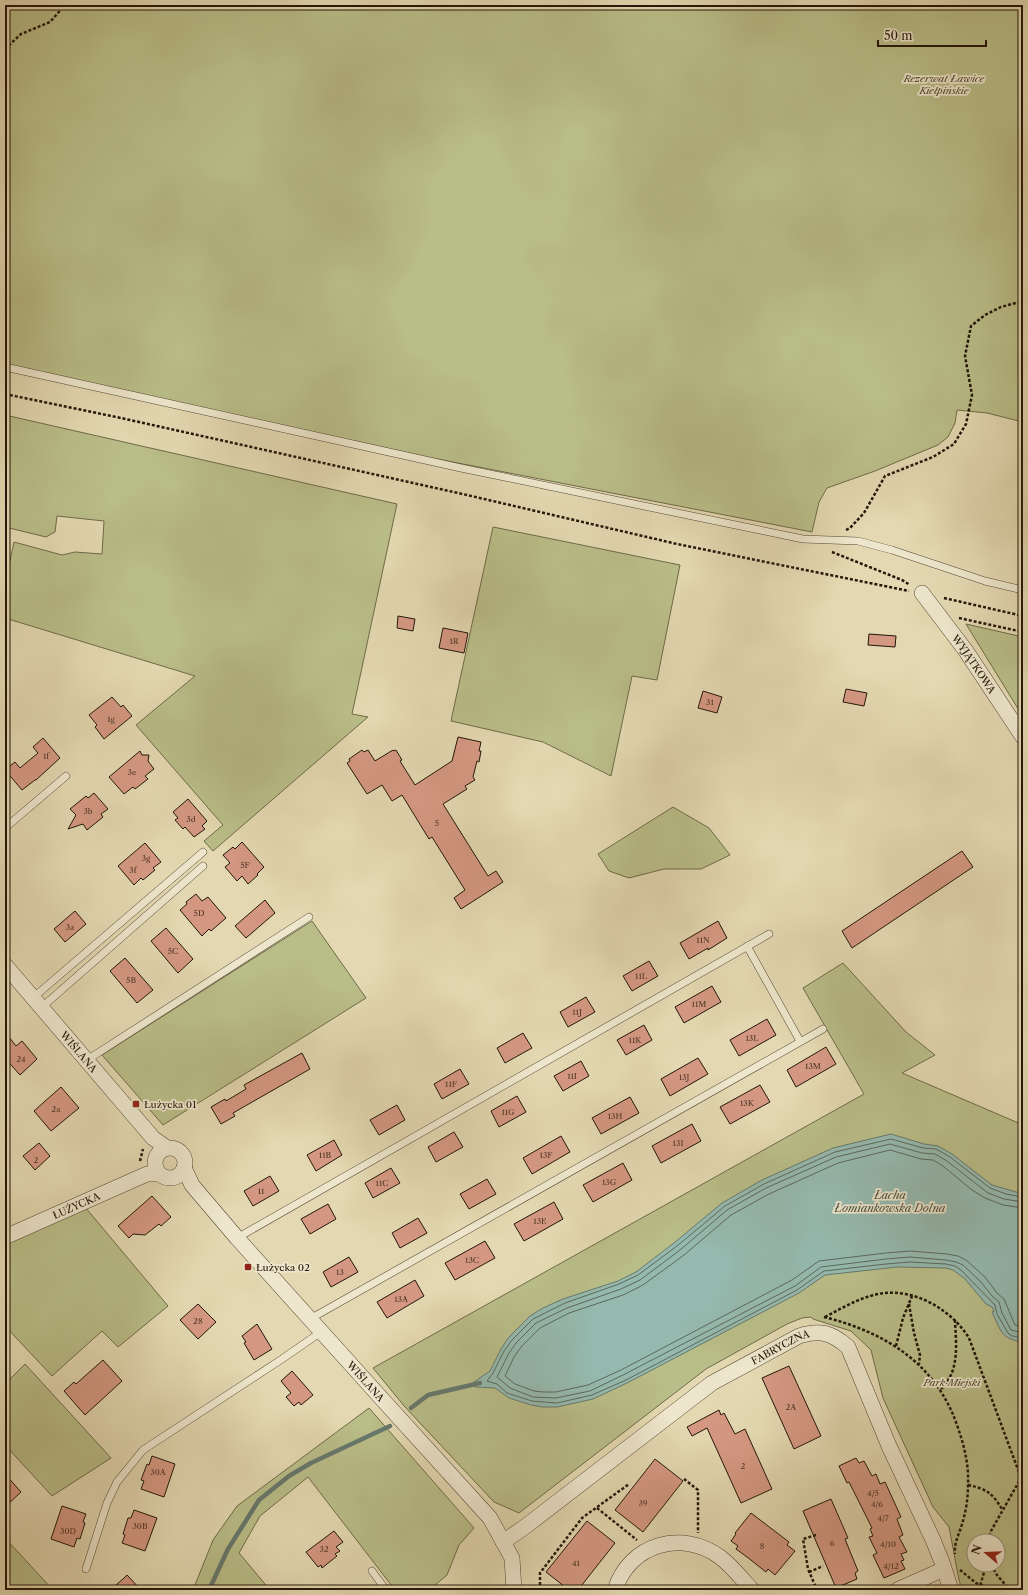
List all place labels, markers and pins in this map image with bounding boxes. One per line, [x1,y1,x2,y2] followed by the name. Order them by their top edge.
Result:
[144,1098,197,1111] place label: Łużycka 01
[131,1099,141,1109] marker: Łużycka 01
[256,1261,310,1274] place label: Łużycka 02
[243,1262,253,1272] marker: Łużycka 02

